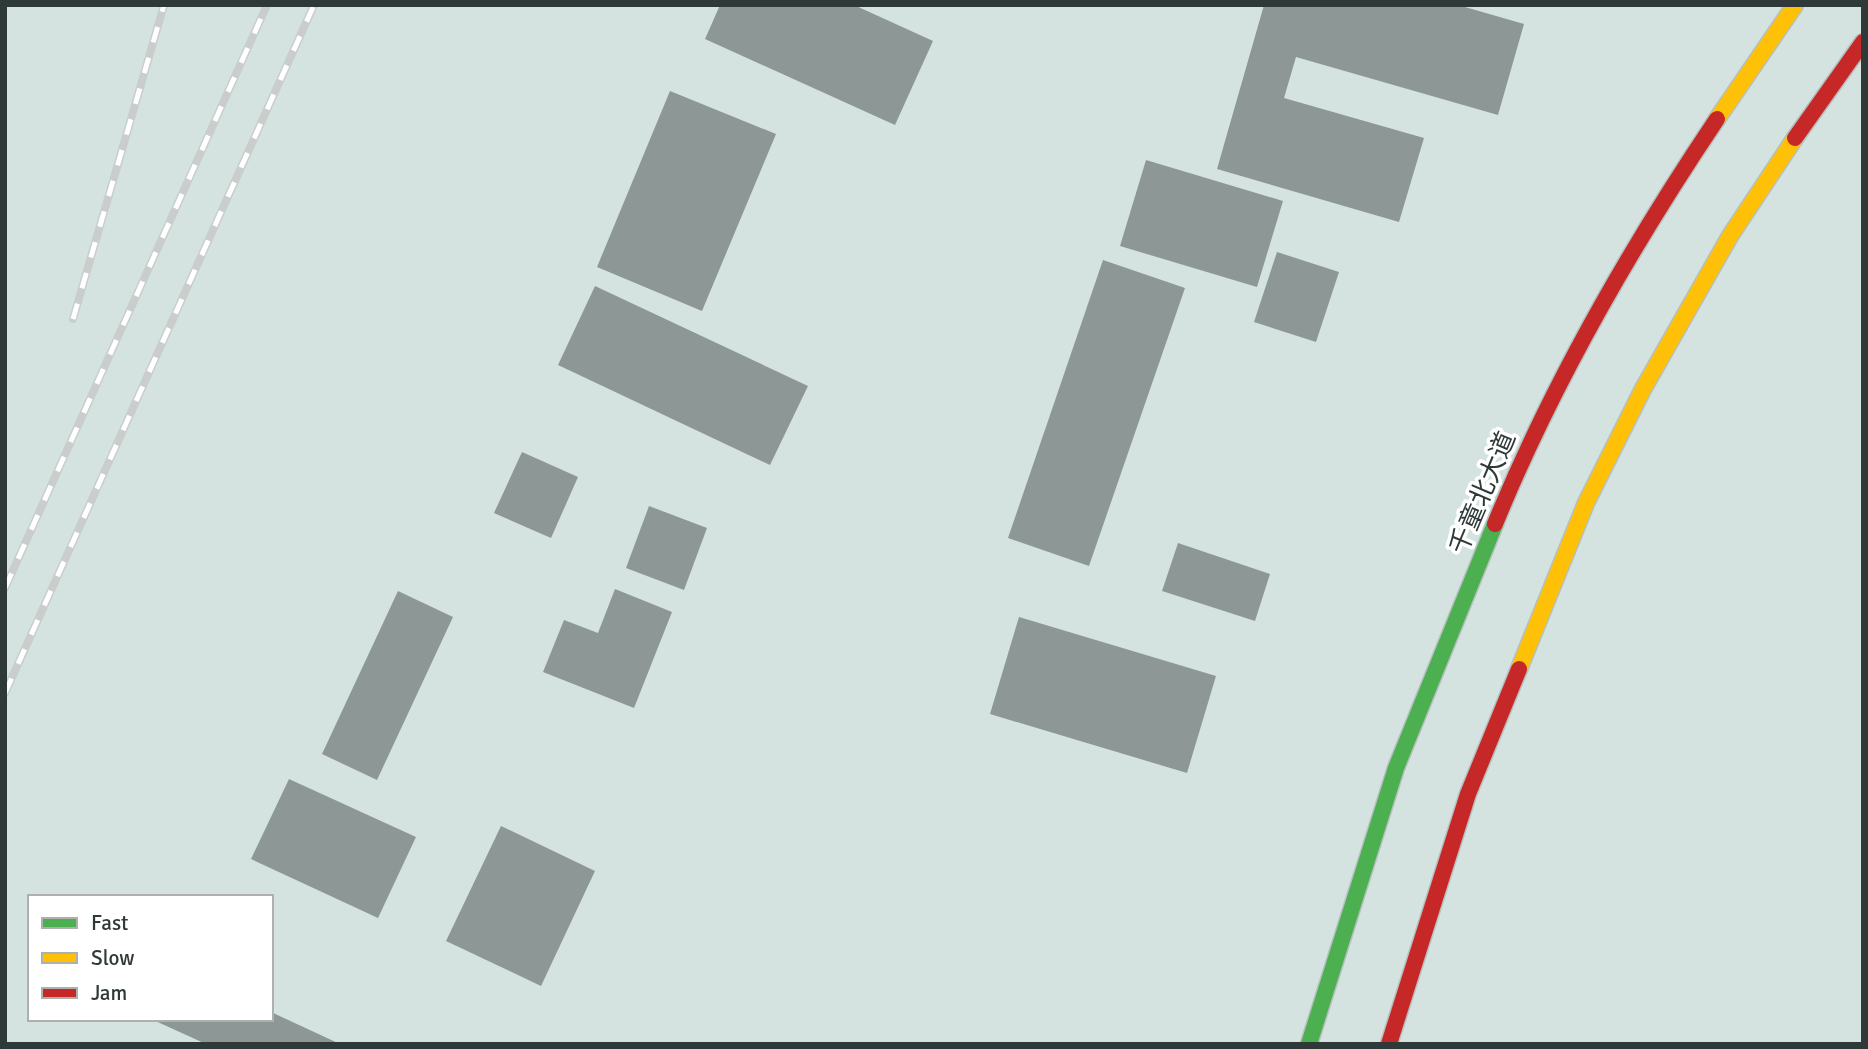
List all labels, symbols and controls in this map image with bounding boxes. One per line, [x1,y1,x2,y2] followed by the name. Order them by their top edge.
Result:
[1443,427,1523,559] street label: 千童北大道
[28,895,273,1021] legend
[91,910,128,936] text: Fast
[91,945,135,971] text: Slow
[91,980,127,1006] text: Jam

